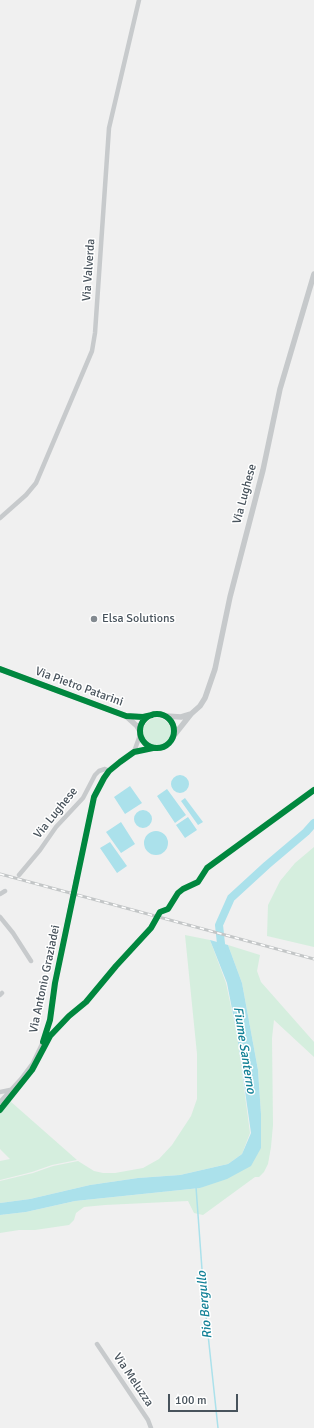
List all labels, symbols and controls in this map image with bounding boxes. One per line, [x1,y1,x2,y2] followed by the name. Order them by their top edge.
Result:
[80,238,98,302] street label: Via Valverda
[230,462,260,526] street label: Via Lughese
[102,612,175,626] place label: Elsa Solutions
[89,614,99,624] marker: Elsa Solutions
[33,664,125,710] street label: Via Pietro Patarini
[31,785,81,841] street label: Via Lughese
[27,924,63,1034] street label: Via Antonio Graziadei
[229,1006,259,1094] water label: Fiume Santerno
[194,1270,216,1340] water label: Rio Bergullo
[110,1351,156,1409] street label: Via Meluzza
[170,1386,240,1412] scale bar
[175,1393,207,1408] text: 100 m

